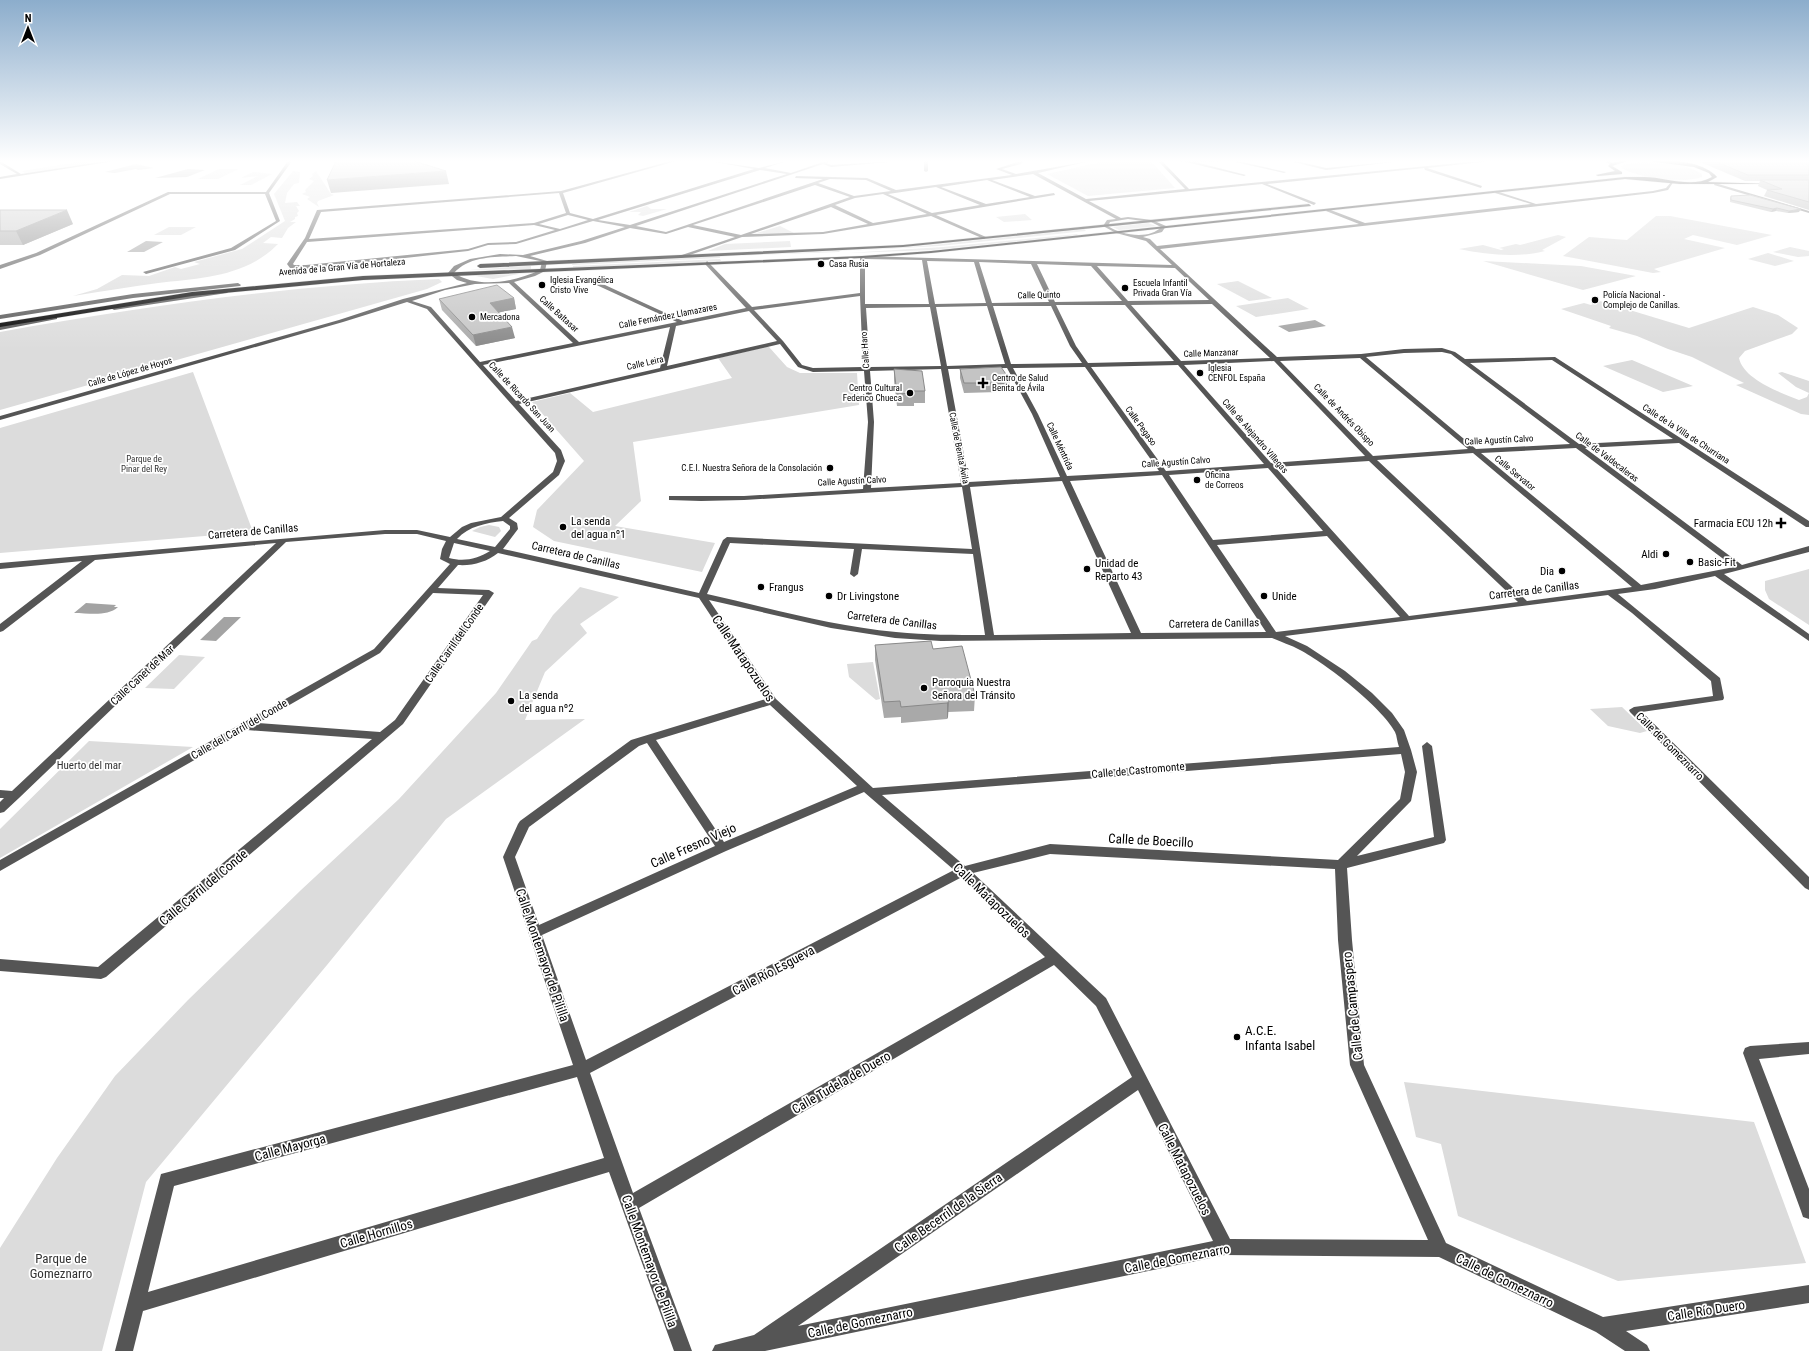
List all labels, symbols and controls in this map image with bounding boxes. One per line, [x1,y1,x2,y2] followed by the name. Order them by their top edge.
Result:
[8,8,48,48] north arrow
[25,12,32,25] text: N
[278,256,406,278] street label: Avenida de la Gran Vía de Hortaleza
[816,259,826,269] marker: Casa Rusia
[829,259,869,269] place label: Casa Rusia
[550,275,614,295] place label: Iglesia Evangélica Cristo Vive
[1133,278,1192,298] place label: Escuela Infantil Privada Gran Vía
[537,280,547,290] marker: Iglesia Evangélica Cristo Vive
[1120,283,1130,293] marker: Escuela Infantil Privada Gran Vía
[1017,290,1061,300] street label: Calle Quinto
[1603,290,1680,310] place label: Policía Nacional - Complejo de Canillas.
[537,294,581,334] street label: Calle Baltasar
[1590,295,1600,305] marker: Policía Nacional - Complejo de Canillas.
[618,302,718,330] street label: Calle Fernández Llamazares
[467,312,477,322] marker: Mercadona
[480,312,520,322] place label: Mercadona
[859,331,871,369] street label: Calle Haro
[1183,347,1239,359] street label: Calle Manzanar
[626,354,664,372] street label: Calle Leira
[87,355,173,389] street label: Calle de López de Hoyos
[487,360,557,434] street label: Calle de Ricardo San Juan
[1208,363,1265,383] place label: Iglesia CENFOL España
[1195,368,1205,378] marker: Iglesia CENFOL España
[992,373,1048,393] place label: Centro de Salud Benita de Ávila
[977,377,989,389] marker: Centro de Salud Benita de Ávila
[1312,382,1377,449] street label: Calle de Andrés Obispo
[843,383,902,403] place label: Centro Cultural Federico Chueca
[905,388,915,398] marker: Centro Cultural Federico Chueca
[1220,397,1290,475] street label: Calle de Alejandro Villegas
[1641,402,1731,466] street label: Calle de la Villa de Churriana
[1123,404,1159,448] street label: Calle Pegaso
[947,411,972,485] street label: Calle de Benita Ávila
[1045,421,1075,471] street label: Calle Méntrida
[1574,430,1640,484] street label: Calle de Valdecaleras
[1464,433,1534,447] street label: Calle Agustín Calvo
[1493,453,1537,493] street label: Calle Servator
[121,454,167,474] park label: Parque de Pinar del Rey
[1141,455,1211,469] street label: Calle Agustín Calvo
[681,463,822,473] place label: C.E.I. Nuestra Señora de la Consolación
[825,463,835,473] marker: C.E.I. Nuestra Señora de la Consolación
[1205,470,1244,490] place label: Oficina de Correos
[817,474,887,488] street label: Calle Agustín Calvo
[1192,475,1202,485] marker: Oficina de Correos
[571,515,626,541] place label: La senda del agua nº1
[1694,517,1773,530] place label: Farmacia ECU 12h
[1776,518,1786,528] marker: Farmacia ECU 12h
[207,521,299,542] street label: Carretera de Canillas
[558,522,568,532] marker: La senda del agua nº1
[530,539,621,572] street label: Carretera de Canillas
[1641,548,1658,561] place label: Aldi
[1661,549,1671,559] marker: Aldi
[1698,556,1736,569] place label: Basic-Fit
[1095,557,1142,583] place label: Unidad de Reparto 43
[1685,557,1695,567] marker: Basic-Fit
[1082,564,1092,574] marker: Unidad de Reparto 43
[1540,565,1554,578] place label: Dia
[1557,566,1567,576] marker: Dia
[1488,579,1580,602] street label: Carretera de Canillas
[769,581,804,594] place label: Frangus
[756,582,766,592] marker: Frangus
[837,590,899,603] place label: Dr Livingstone
[1272,590,1297,603] place label: Unide
[824,591,834,601] marker: Dr Livingstone
[1259,591,1269,601] marker: Unide
[422,601,487,685] street label: Calle Carril del Conde
[846,609,938,632] street label: Carretera de Canillas
[709,612,778,704] street label: Calle Matapozuelos
[1169,616,1259,631] street label: Carretera de Canillas
[108,642,177,708] street label: Calle Canet de Mar
[932,676,1016,702] place label: Parroquia Nuestra Señora del Tránsito
[919,683,929,693] marker: Parroquia Nuestra Señora del Tránsito
[519,689,574,715] place label: La senda del agua nº2
[506,696,516,706] marker: La senda del agua nº2
[189,697,290,762] street label: Calle del Carril del Conde
[1633,710,1707,783] street label: Calle de Gomeznarro
[57,759,122,772] park label: Huerto del mar
[1091,760,1185,781] street label: Calle de Castromonte
[648,820,738,871] street label: Calle Fresno Viejo
[1108,831,1194,850] street label: Calle de Boecillo
[156,846,250,929] street label: Calle Carril del Conde
[950,860,1033,941] street label: Calle Matapozuelos
[513,887,572,1024] street label: Calle Montemayor de Pililla
[730,942,817,998] street label: Calle Río Esgueva
[1339,951,1366,1061] street label: Calle de Campaspero
[1245,1023,1315,1053] place label: A.C.E. Infanta Isabel
[1232,1032,1242,1042] marker: A.C.E. Infanta Isabel
[789,1048,893,1117] street label: Calle Tudela de Duero
[1155,1121,1214,1218] street label: Calle Matapozuelos
[253,1131,327,1164] street label: Calle Mayorga
[891,1169,1005,1255] street label: Calle Becerril de la Sierra
[619,1193,680,1329] street label: Calle Montemayor de Pililla
[338,1216,414,1251] street label: Calle Hornillos
[1123,1241,1231,1276] street label: Calle de Gomeznarro
[1453,1250,1556,1311] street label: Calle de Gomeznarro
[30,1251,92,1281] park label: Parque de Gomeznarro
[1666,1297,1746,1324] street label: Calle Río Duero
[806,1304,914,1341] street label: Calle de Gomeznarro

